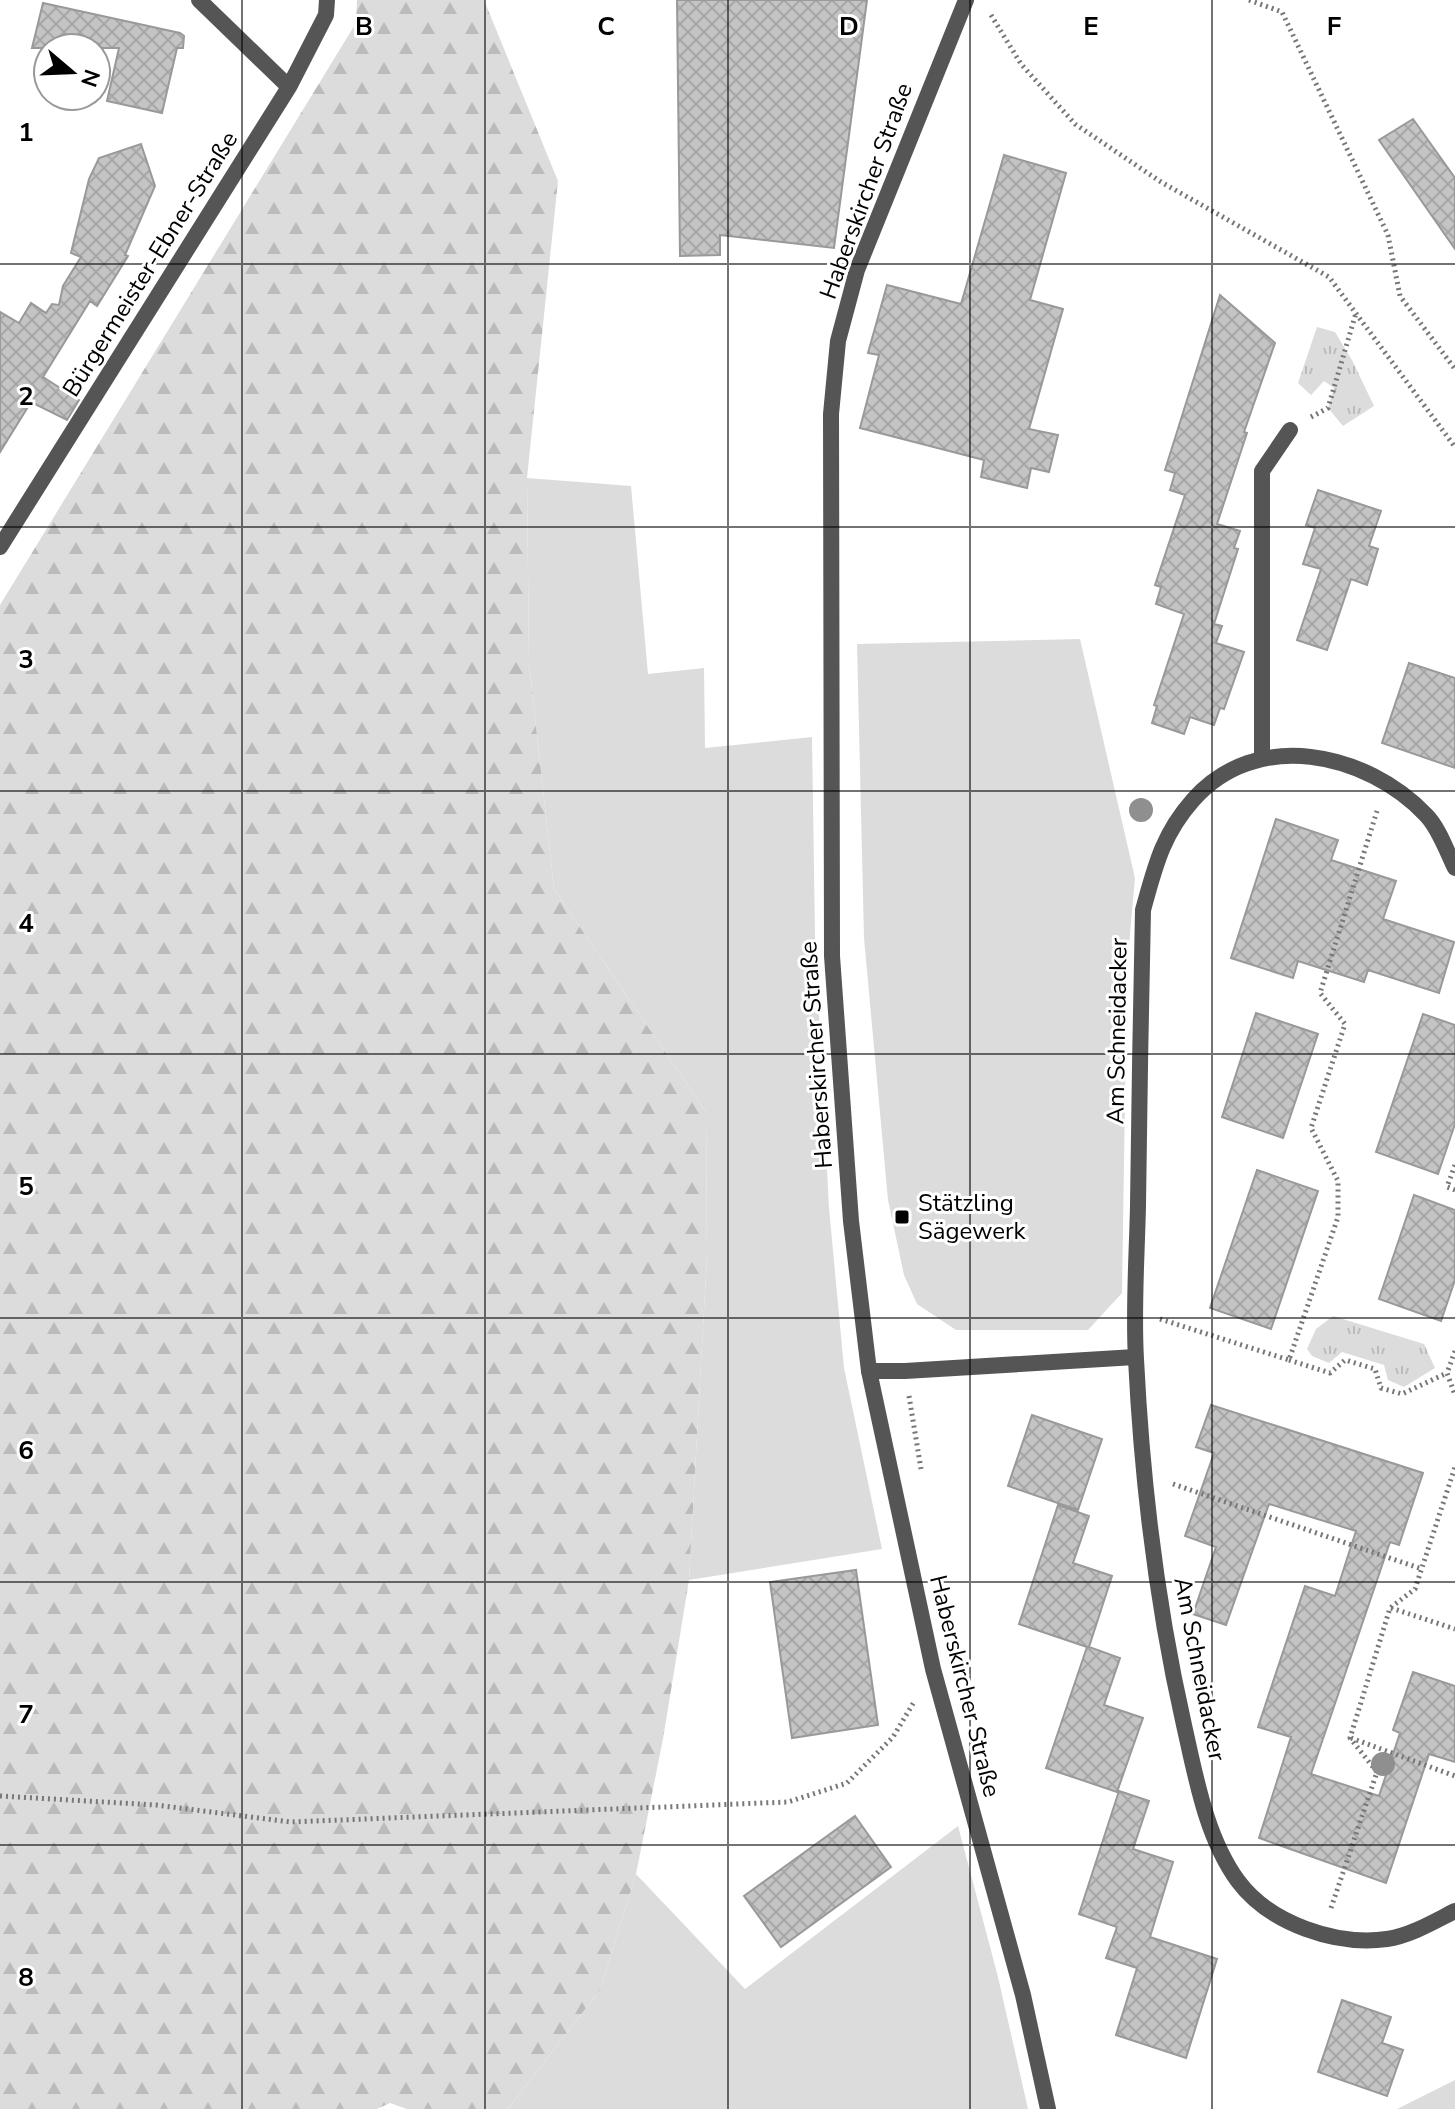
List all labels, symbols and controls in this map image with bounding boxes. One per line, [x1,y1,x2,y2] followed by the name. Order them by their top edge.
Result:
[355,9,373,44] text: B
[597,9,615,44] text: C
[839,9,859,44] text: D
[1083,9,1099,44] text: E
[1327,9,1341,44] text: F
[32,32,112,112] north arrow
[73,66,107,91] text: N
[812,78,920,304] street label: Haberskircher Straße
[18,115,34,150] text: 1
[55,125,245,403] street label: Bürgermeister-Ebner-Straße
[18,379,34,414] text: 2
[18,642,34,677] text: 3
[18,906,34,941] text: 4
[1099,937,1135,1125] street label: Am Schneidacker
[792,940,840,1170] street label: Haberskircher Straße
[18,1169,34,1204] text: 5
[918,1187,1027,1247] place label: Stätzling Sägewerk
[893,1208,911,1226] marker: Stätzling Sägewerk
[18,1433,34,1468] text: 6
[922,1572,1008,1800] street label: Haberskircher Straße
[1166,1574,1234,1764] street label: Am Schneidacker
[18,1697,34,1732] text: 7
[18,1960,34,1995] text: 8

